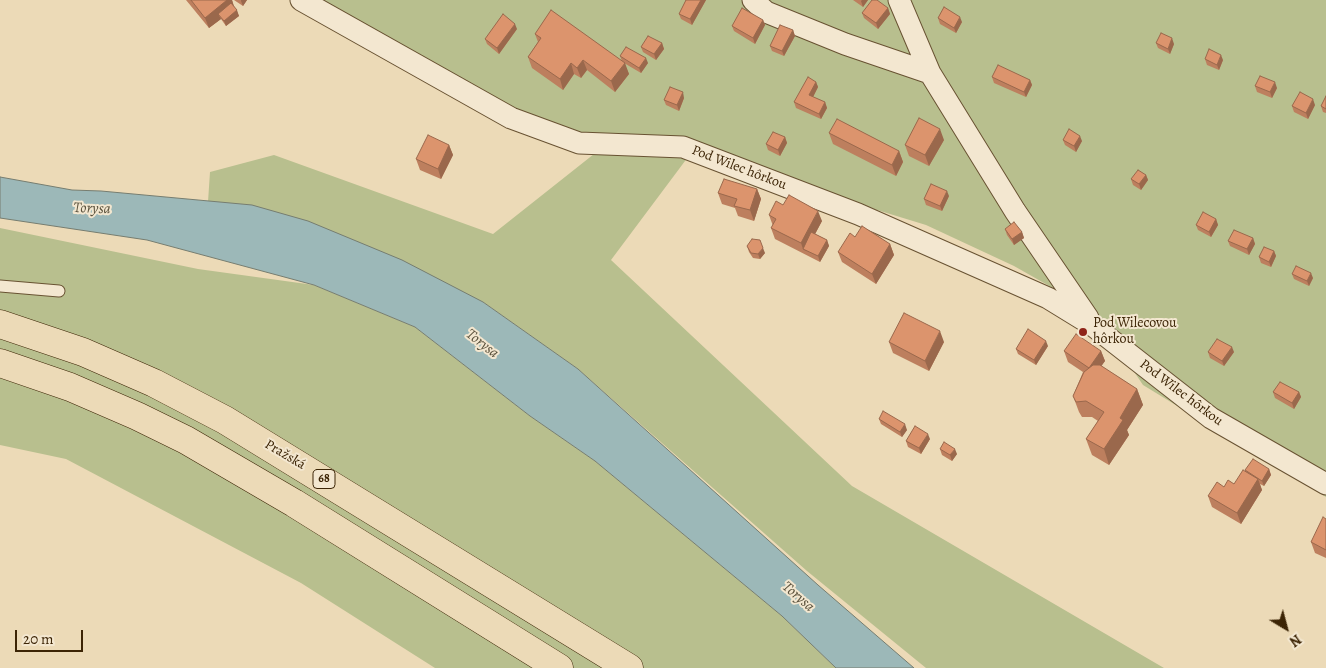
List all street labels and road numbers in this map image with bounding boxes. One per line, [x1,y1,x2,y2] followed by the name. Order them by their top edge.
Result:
[689,142,789,194] street label: Pod Wilec hôrkou
[1136,356,1226,430] street label: Pod Wilec hôrkou
[262,436,308,474] street label: Pražská
[313,469,335,488] road number: 68

